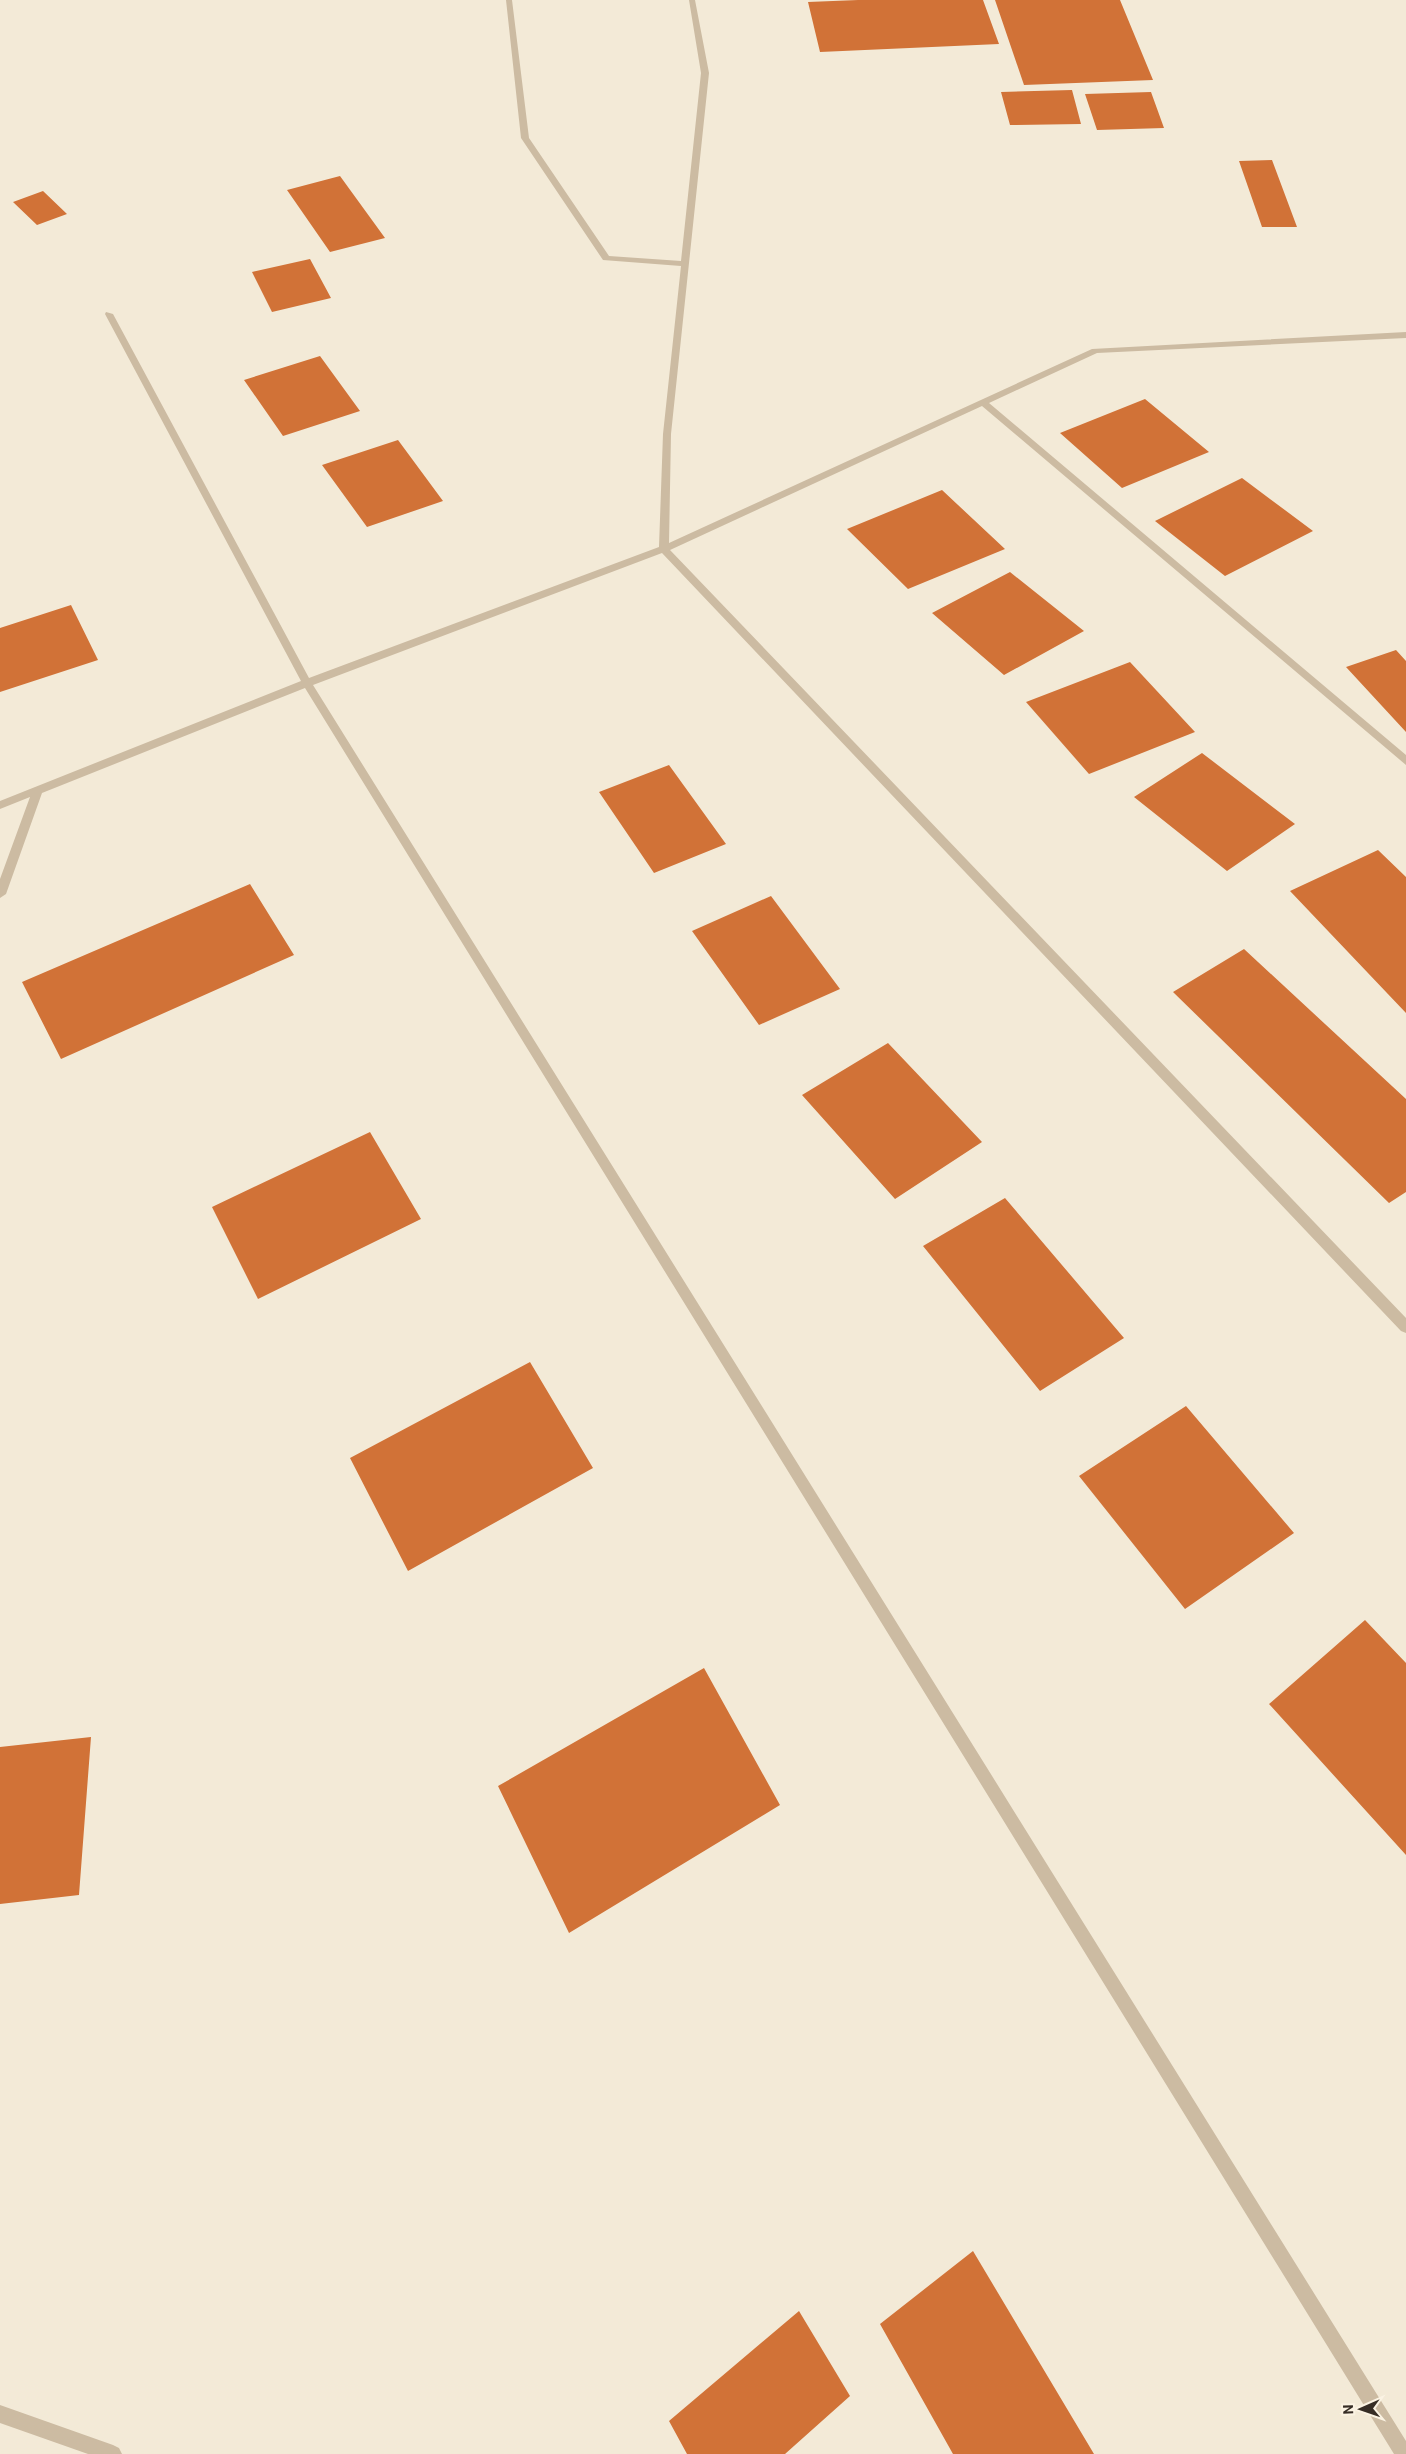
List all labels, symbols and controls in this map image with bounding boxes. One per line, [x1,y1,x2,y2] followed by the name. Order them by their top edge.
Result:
[1336,2384,1386,2434] north arrow
[1340,2404,1356,2415] text: N

